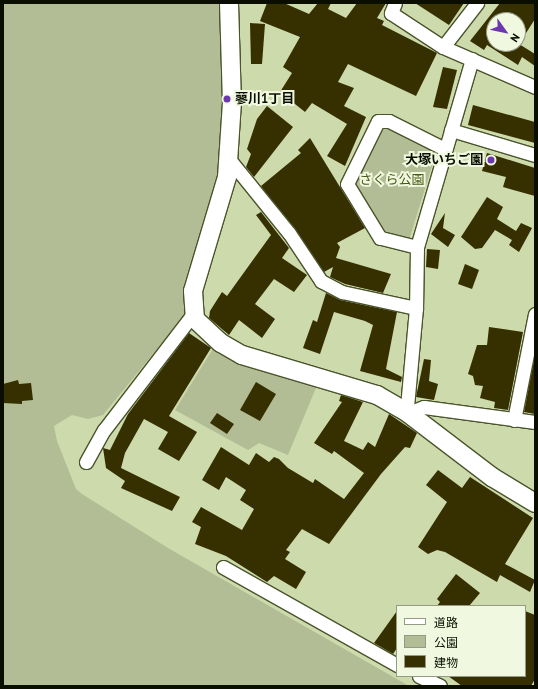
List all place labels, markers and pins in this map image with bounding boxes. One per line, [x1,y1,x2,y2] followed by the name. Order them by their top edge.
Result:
[235,91,294,107] place label: 蓼川1丁目
[222,94,232,104] marker: 蓼川1丁目
[405,152,483,168] place label: 大塚いちご園
[486,155,496,165] marker: 大塚いちご園

